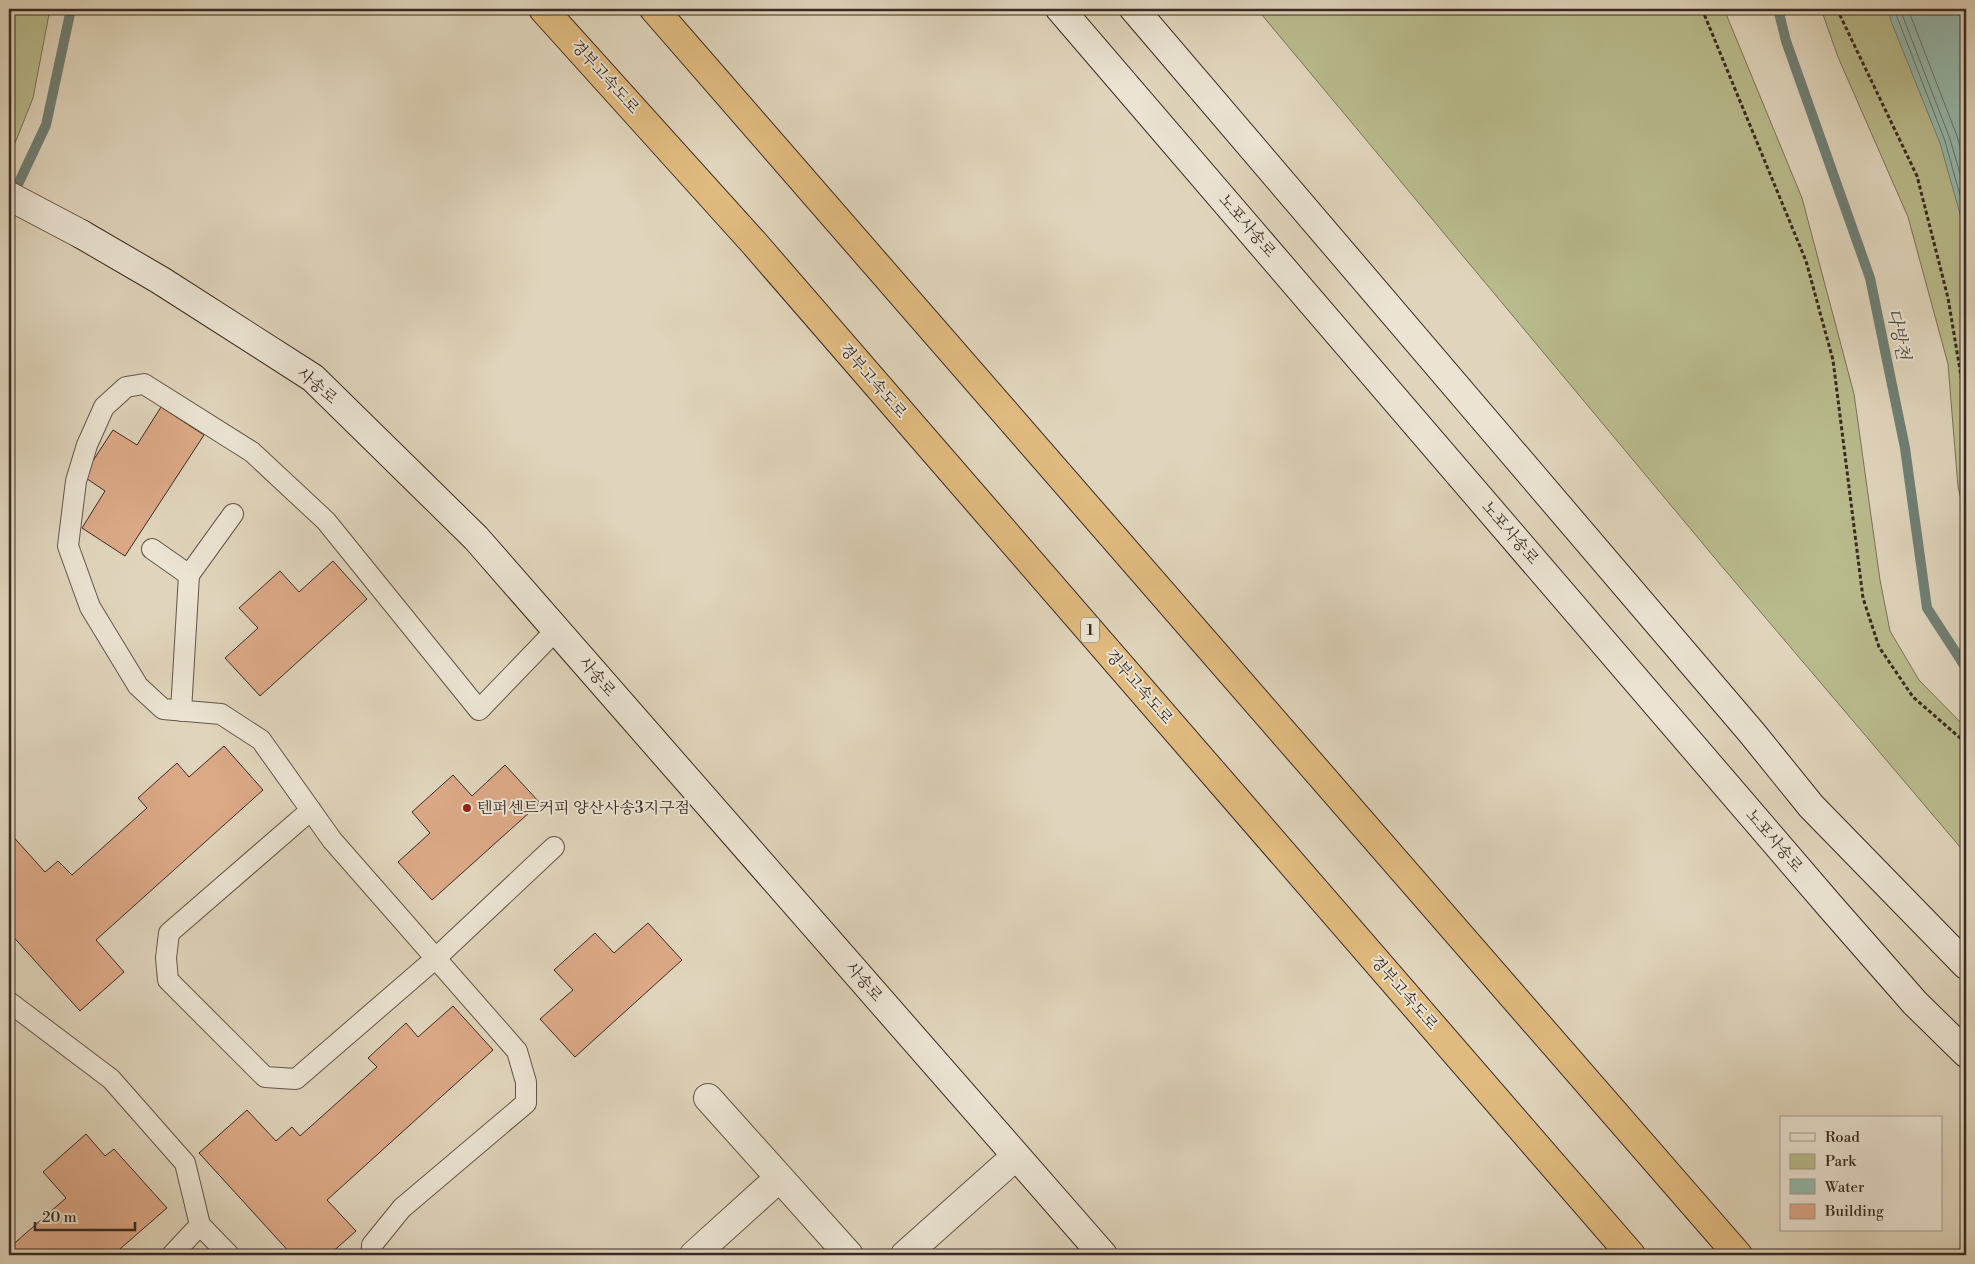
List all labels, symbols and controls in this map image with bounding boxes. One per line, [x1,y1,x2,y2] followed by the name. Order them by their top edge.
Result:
[567,36,644,119] street label: 경부고속도로
[1214,190,1280,262] street label: 노포사송로
[1881,306,1915,363] water label: 다방천
[835,339,911,423] street label: 경부고속도로
[293,363,342,409] street label: 사송로
[1477,497,1543,569] street label: 노포사송로
[1081,618,1099,642] road number: 1
[1101,645,1177,729] street label: 경부고속도로
[574,653,620,701] street label: 사송로
[477,798,690,818] place label: 텐퍼센트커피 양산사송3지구점
[461,802,473,814] marker: 텐퍼센트커피 양산사송3지구점
[1741,805,1807,877] street label: 노포사송로
[1366,951,1442,1035] street label: 경부고속도로
[841,958,887,1006] street label: 사송로
[1780,1116,1942,1232] legend
[1825,1128,1860,1147] text: Road
[1825,1152,1857,1171] text: Park
[1824,1178,1865,1197] text: Water
[35,1199,135,1231] scale bar
[1824,1202,1884,1221] text: Building
[42,1208,77,1227] text: 20 m

